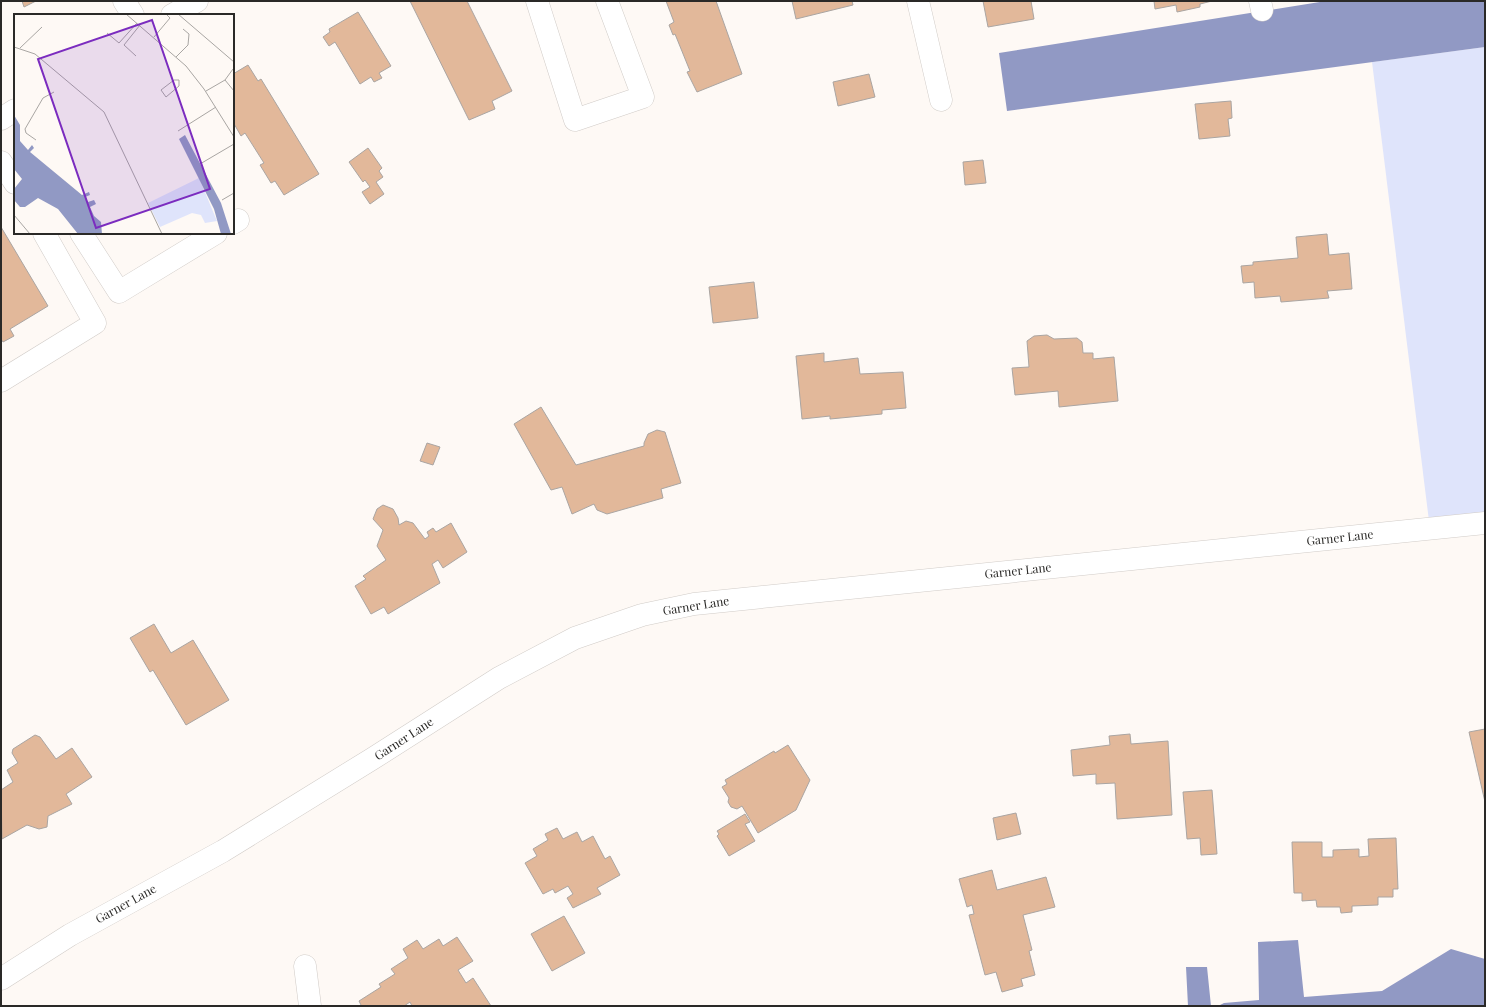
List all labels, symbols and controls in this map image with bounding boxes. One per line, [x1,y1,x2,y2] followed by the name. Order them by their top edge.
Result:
[14,14,234,234] inset map
[1306,526,1374,548] street label: Garner Lane
[984,559,1052,581] street label: Garner Lane
[661,592,730,618] street label: Garner Lane
[371,713,436,763] street label: Garner Lane
[92,880,159,926] street label: Garner Lane

